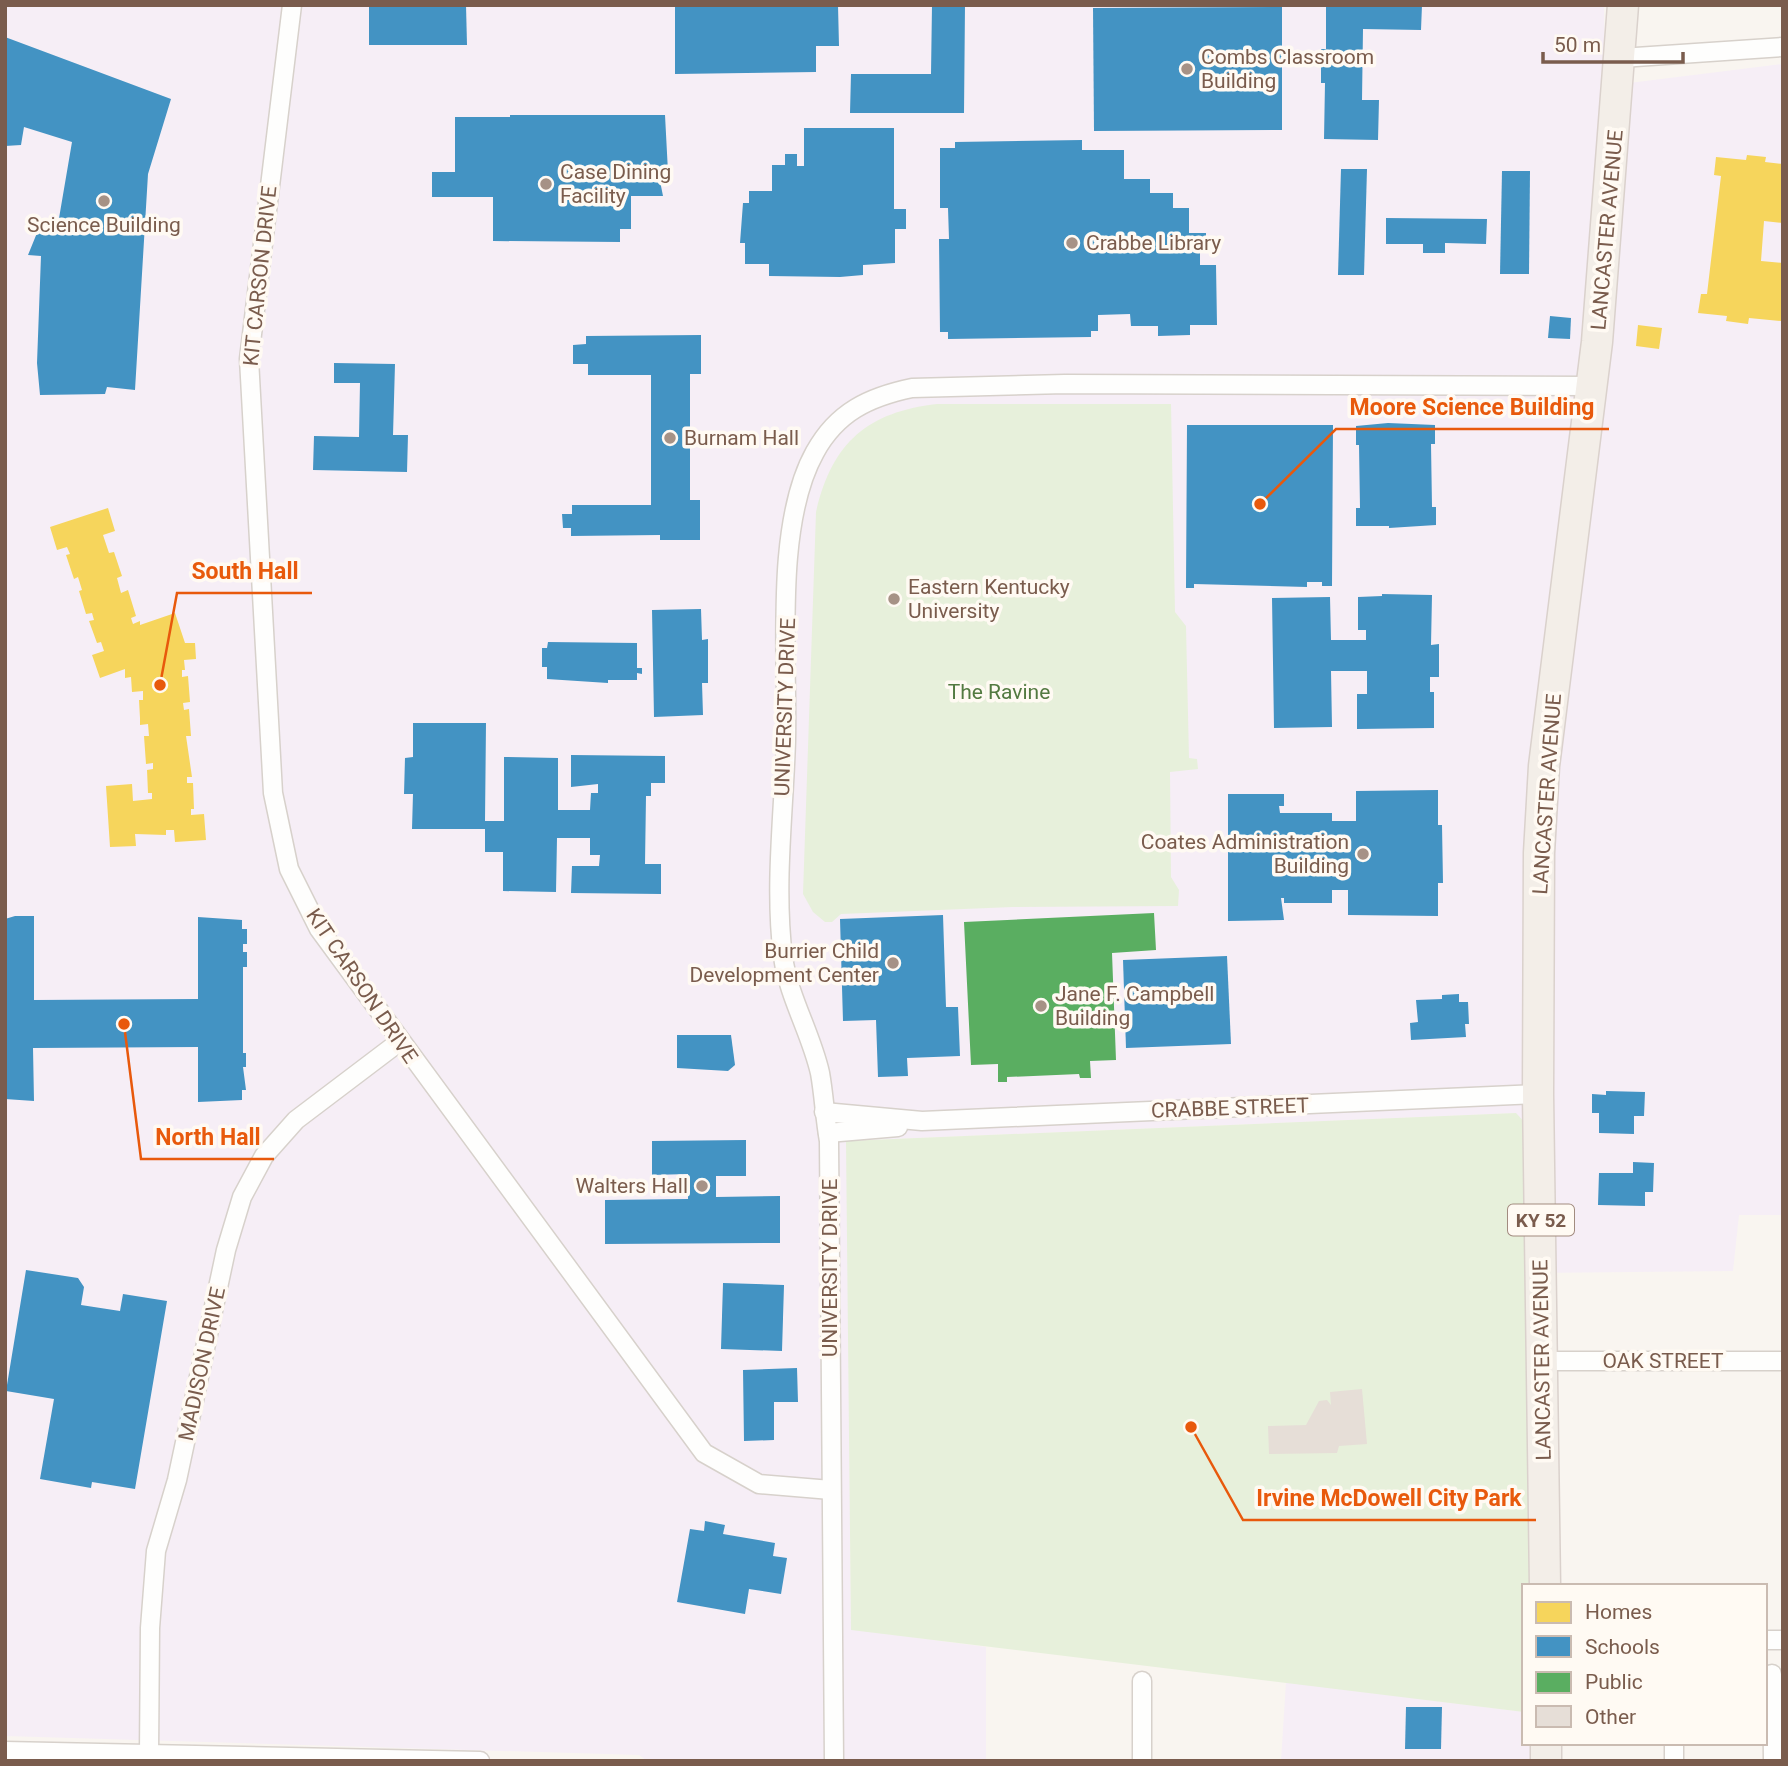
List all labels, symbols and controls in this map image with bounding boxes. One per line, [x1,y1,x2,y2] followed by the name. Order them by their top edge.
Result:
[1543,21,1683,65] scale bar
[1554,33,1601,57] text: 50 m
[1201,45,1374,93] place label: Combs Classroom Building
[1179,61,1195,77] marker: Combs Classroom Building
[1586,129,1628,331] street label: LANCASTER AVENUE
[560,160,671,208] place label: Case Dining Facility
[538,176,554,192] marker: Case Dining Facility
[239,185,281,367] street label: KIT CARSON DRIVE
[96,193,112,209] marker: Science Building
[27,213,181,237] place label: Science Building
[1086,231,1221,255] place label: Crabbe Library
[1064,235,1080,251] marker: Crabbe Library
[1336,385,1609,429] callout: Moore Science Building
[1350,394,1594,421] text: Moore Science Building
[684,426,799,450] place label: Burnam Hall
[662,430,678,446] marker: Burnam Hall
[177,549,312,593] callout: South Hall
[191,558,299,585] text: South Hall
[908,575,1070,623] place label: Eastern Kentucky University
[886,591,902,607] marker: Eastern Kentucky University
[770,617,800,797] street label: UNIVERSITY DRIVE
[948,680,1050,704] park label: The Ravine
[1528,693,1566,895] street label: LANCASTER AVENUE
[1141,830,1349,878] place label: Coates Administration Building
[1355,846,1371,862] marker: Coates Administration Building
[301,904,423,1068] street label: KIT CARSON DRIVE
[689,939,879,987] place label: Burrier Child Development Center
[885,955,901,971] marker: Burrier Child Development Center
[1055,982,1214,1030] place label: Jane F. Campbell Building
[1033,998,1049,1014] marker: Jane F. Campbell Building
[1151,1093,1310,1123] street label: CRABBE STREET
[141,1115,274,1159] callout: North Hall
[155,1124,261,1151] text: North Hall
[575,1174,688,1198] place label: Walters Hall
[694,1178,710,1194] marker: Walters Hall
[818,1179,842,1357] street label: UNIVERSITY DRIVE
[1508,1204,1574,1236] road number: KY 52
[1528,1259,1556,1461] street label: LANCASTER AVENUE
[174,1285,230,1443] street label: MADISON DRIVE
[1603,1349,1724,1373] street label: OAK STREET
[1243,1476,1536,1520] callout: Irvine McDowell City Park
[1256,1485,1522,1512] text: Irvine McDowell City Park
[1522,1584,1767,1745] legend
[1585,1600,1652,1624] text: Homes
[1585,1635,1660,1659] text: Schools
[1585,1670,1643,1694] text: Public
[1585,1705,1636,1729] text: Other

